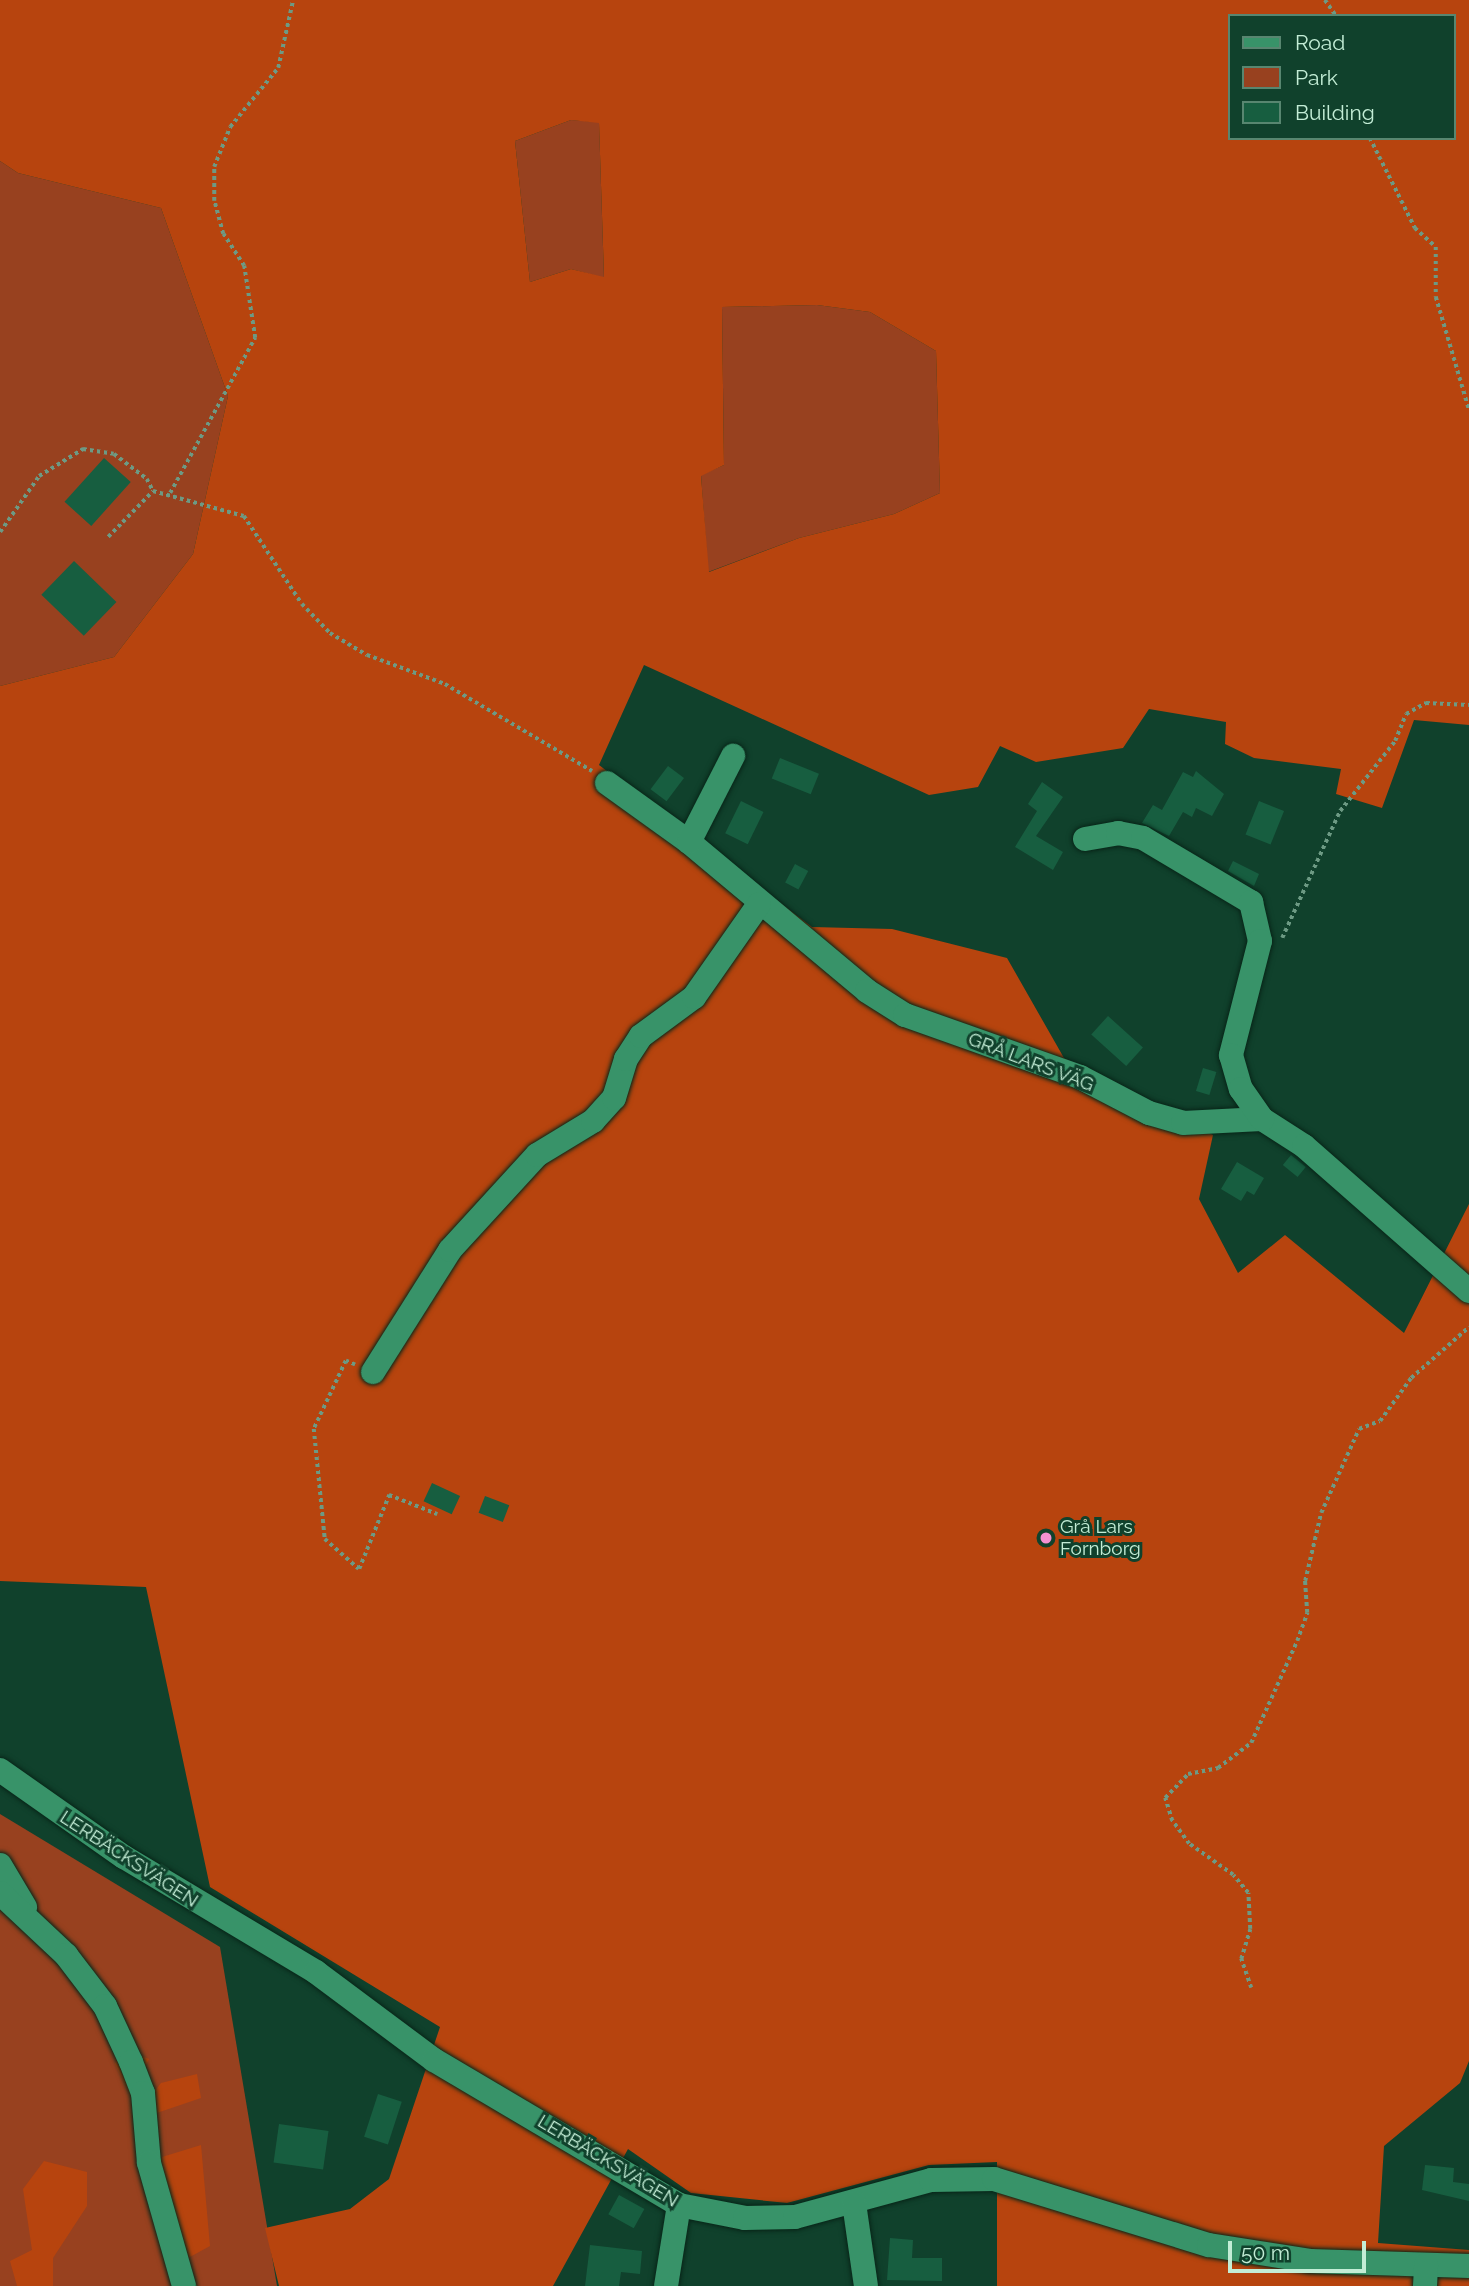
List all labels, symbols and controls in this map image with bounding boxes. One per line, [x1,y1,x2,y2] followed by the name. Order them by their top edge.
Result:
[1228,14,1455,140] legend
[1295,30,1345,55] text: Road
[1295,65,1338,90] text: Park
[1295,100,1375,125] text: Building
[964,1027,1098,1097] street label: GRÅ LARS VÄG
[1060,1516,1141,1560] place label: Grå Lars Fornborg
[1038,1530,1054,1546] marker: Grå Lars Fornborg
[56,1806,202,1912] street label: LERBÄCKSVÄGEN
[533,2110,683,2212] street label: LERBÄCKSVÄGEN
[1231,2226,1369,2270] scale bar
[1241,2240,1290,2265] text: 50 m

